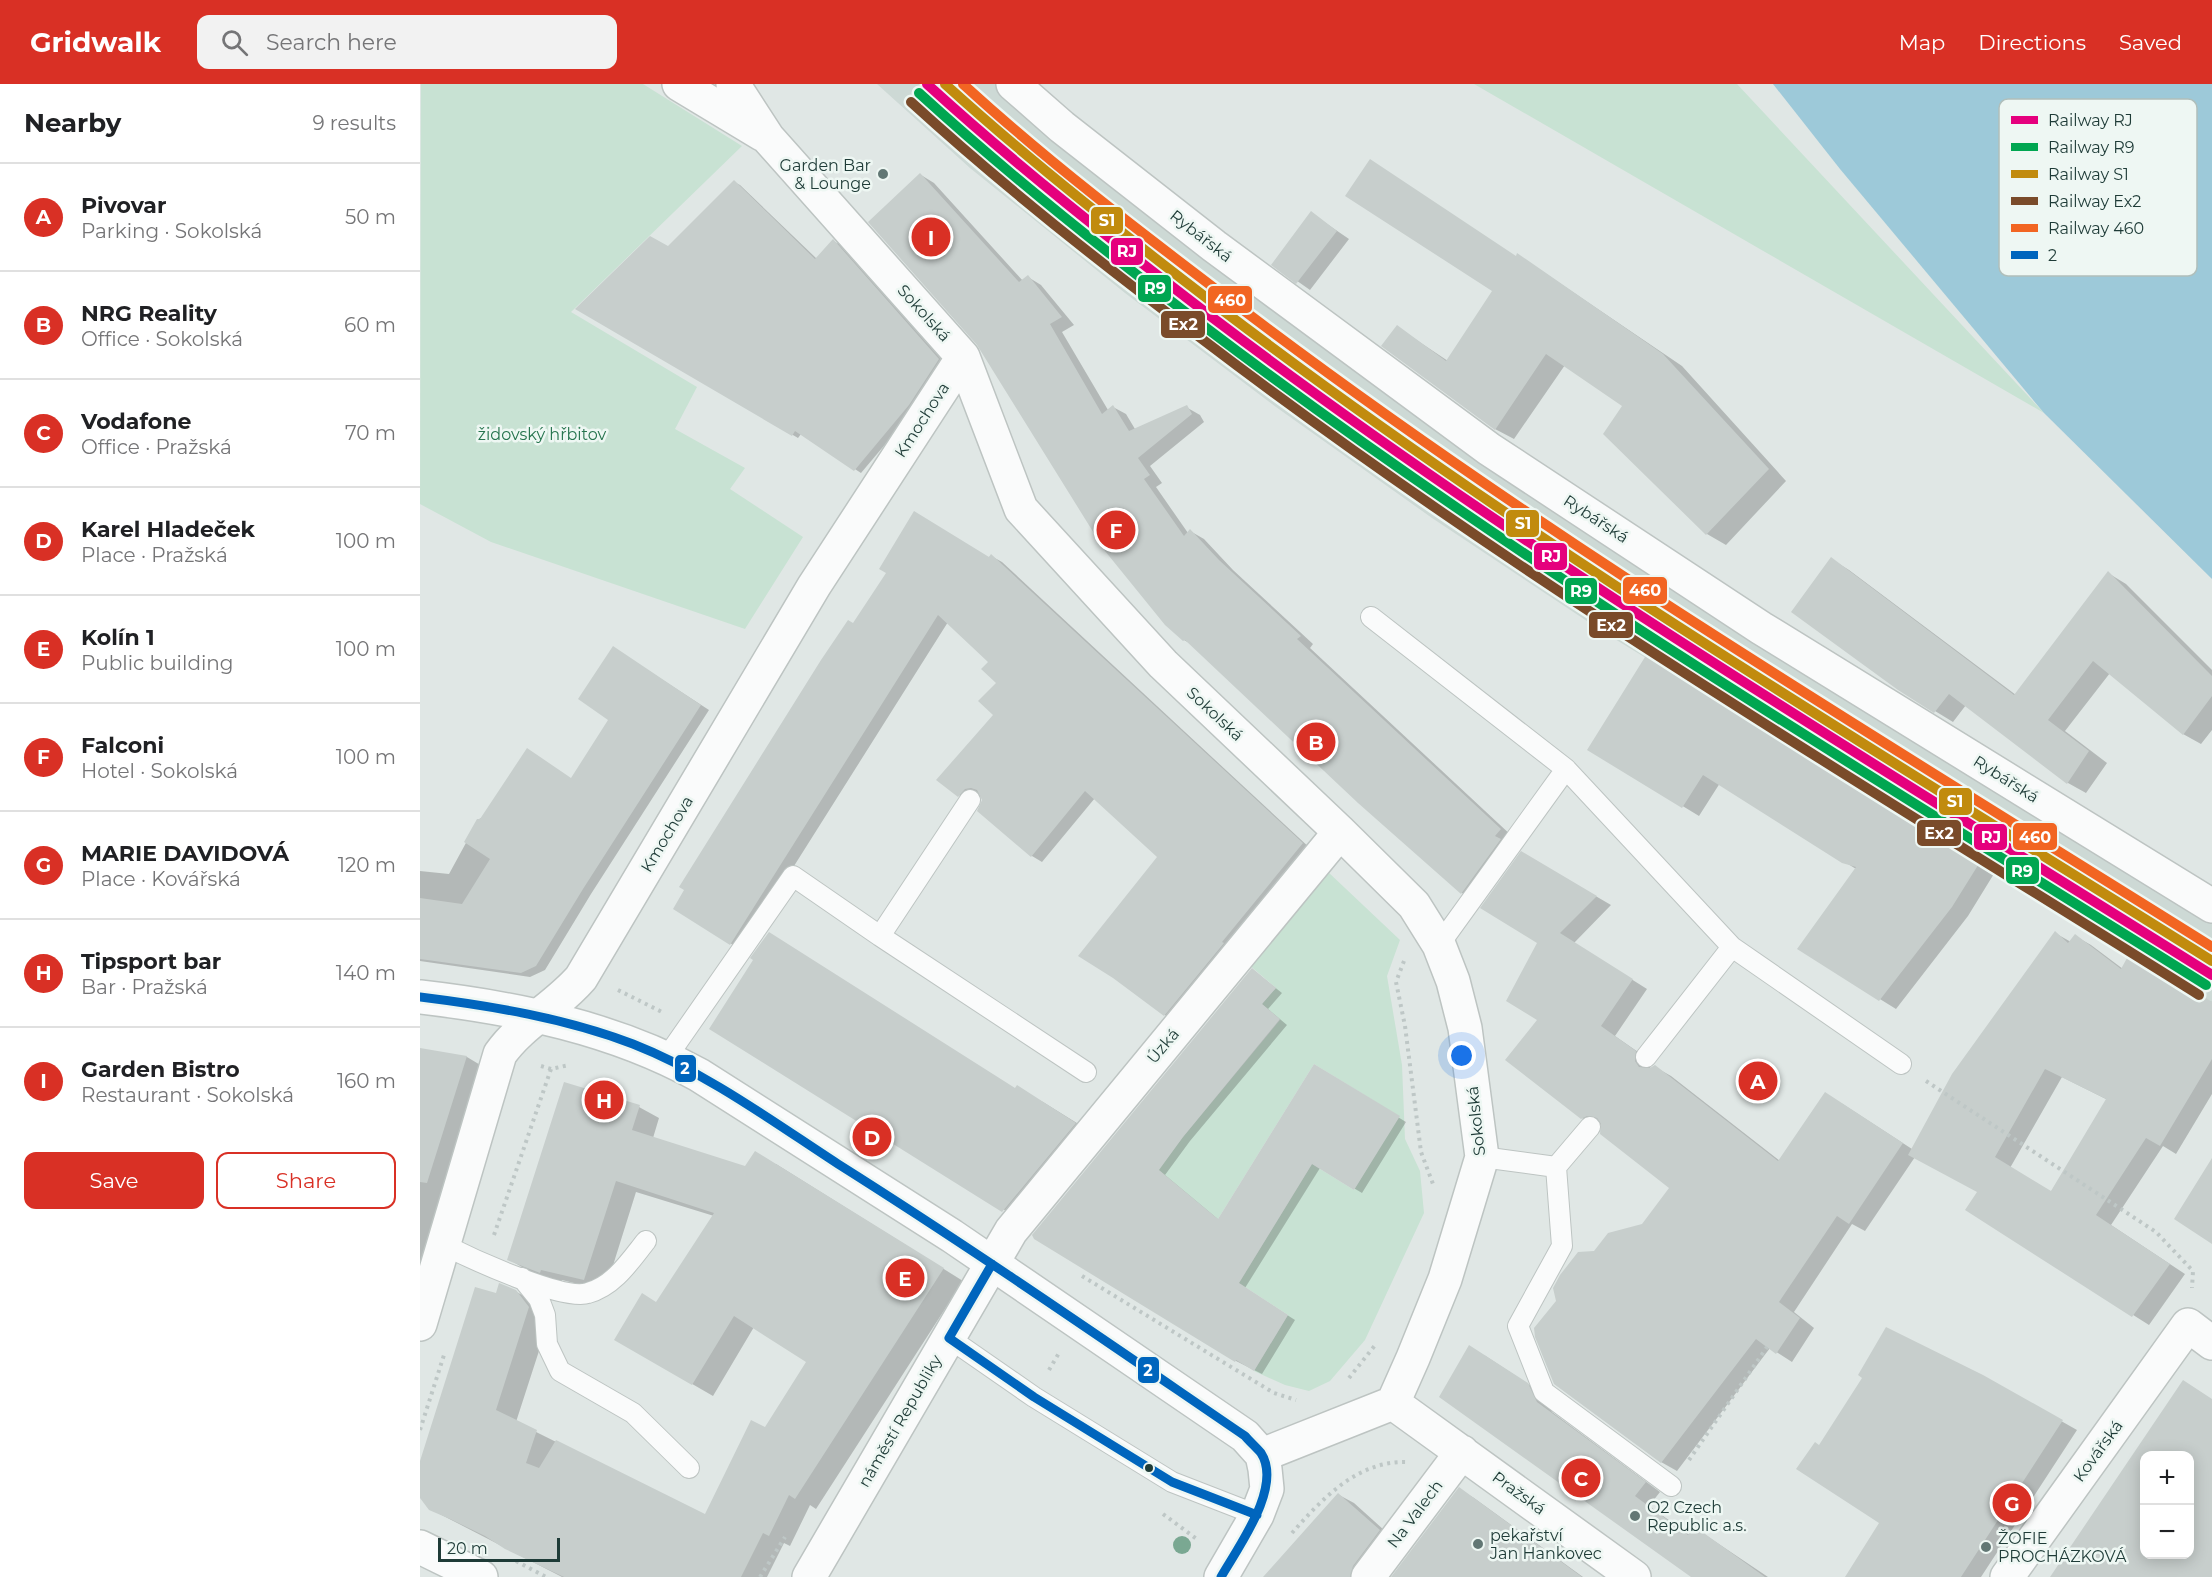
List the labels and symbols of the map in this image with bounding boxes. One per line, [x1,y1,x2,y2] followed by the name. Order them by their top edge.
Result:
[1999,99,2197,276] legend
[2048,111,2133,130] text: Railway RJ
[2048,138,2135,157] text: Railway R9
[780,156,871,193] place label: Garden Bar & Lounge
[2048,165,2129,184] text: Railway S1
[876,167,890,181] marker: Garden Bar & Lounge
[2048,192,2141,211] text: Railway Ex2
[1090,206,1124,235] line badge: S1
[1166,206,1236,266] street label: Rybářská
[1099,211,1115,230] text: S1
[912,214,950,260] pin: I
[2048,219,2144,238] text: Railway 460
[1110,237,1144,266] line badge: RJ
[1117,242,1137,261] text: RJ
[2048,246,2057,265] text: 2
[1137,274,1172,303] line badge: R9
[1144,279,1166,298] text: R9
[893,281,955,345] street label: Sokolská
[1207,285,1253,314] line badge: 460
[1214,291,1246,310] text: 460
[1160,310,1206,339] line badge: Ex2
[1168,315,1198,334] text: Ex2
[891,379,953,461] street label: Kmochova
[478,425,606,444] park label: židovský hřbitov
[1560,491,1632,547] street label: Rybářská
[1096,508,1136,552] pin: F
[1505,509,1540,538] line badge: S1
[1515,514,1531,533] text: S1
[1533,542,1568,571] line badge: RJ
[1541,547,1561,566] text: RJ
[1622,576,1668,605] line badge: 460
[1564,577,1598,605] line badge: R9
[1629,581,1661,600] text: 460
[1570,582,1592,601] text: R9
[1588,611,1634,639] line badge: Ex2
[1596,616,1626,635] text: Ex2
[1183,683,1247,745] street label: Sokolská
[1296,720,1336,764] pin: B
[1970,751,2042,807] street label: Rybářská
[1938,787,1973,816] line badge: S1
[637,792,697,876] street label: Kmochova
[1947,792,1963,811] text: S1
[1916,819,1962,847] line badge: Ex2
[2012,822,2058,851] line badge: 460
[1973,823,2008,851] line badge: RJ
[1924,824,1954,843] text: Ex2
[1981,828,2001,847] text: RJ
[2019,828,2051,847] text: 460
[2005,856,2040,885] line badge: R9
[2011,862,2033,881] text: R9
[1143,1025,1183,1067] street label: Úzká
[1447,1041,1476,1070] your location
[674,1054,697,1083] line badge: 2
[1738,1058,1778,1104] pin: A
[680,1059,690,1078] text: 2
[584,1078,624,1122] pin: H
[1463,1085,1489,1157] street label: Sokolská
[852,1114,892,1160] pin: D
[886,1256,924,1300] pin: E
[854,1351,946,1491] street label: náměstí Republiky
[1137,1356,1160,1384] line badge: 2
[1143,1361,1153,1380] text: 2
[2069,1416,2127,1486] street label: Kovářská
[1562,1456,1600,1500] pin: C
[1143,1462,1155,1474] unlabelled marker
[1489,1467,1549,1519] street label: Pražská
[1383,1476,1447,1552] street label: Na Valech
[1992,1480,2032,1526] pin: G
[1647,1498,1747,1535] place label: O2 Czech Republic a.s.
[1628,1509,1642,1523] marker: O2 Czech Republic a.s.
[1489,1526,1602,1563] place label: pekařství Jan Hankovec
[1998,1529,2127,1566] place label: ŽOFIE PROCHÁZKOVÁ
[438,1535,560,1562] scale bar
[1471,1537,1485,1551] marker: pekařství Jan Hankovec
[1979,1540,1993,1554] marker: ŽOFIE PROCHÁZKOVÁ

